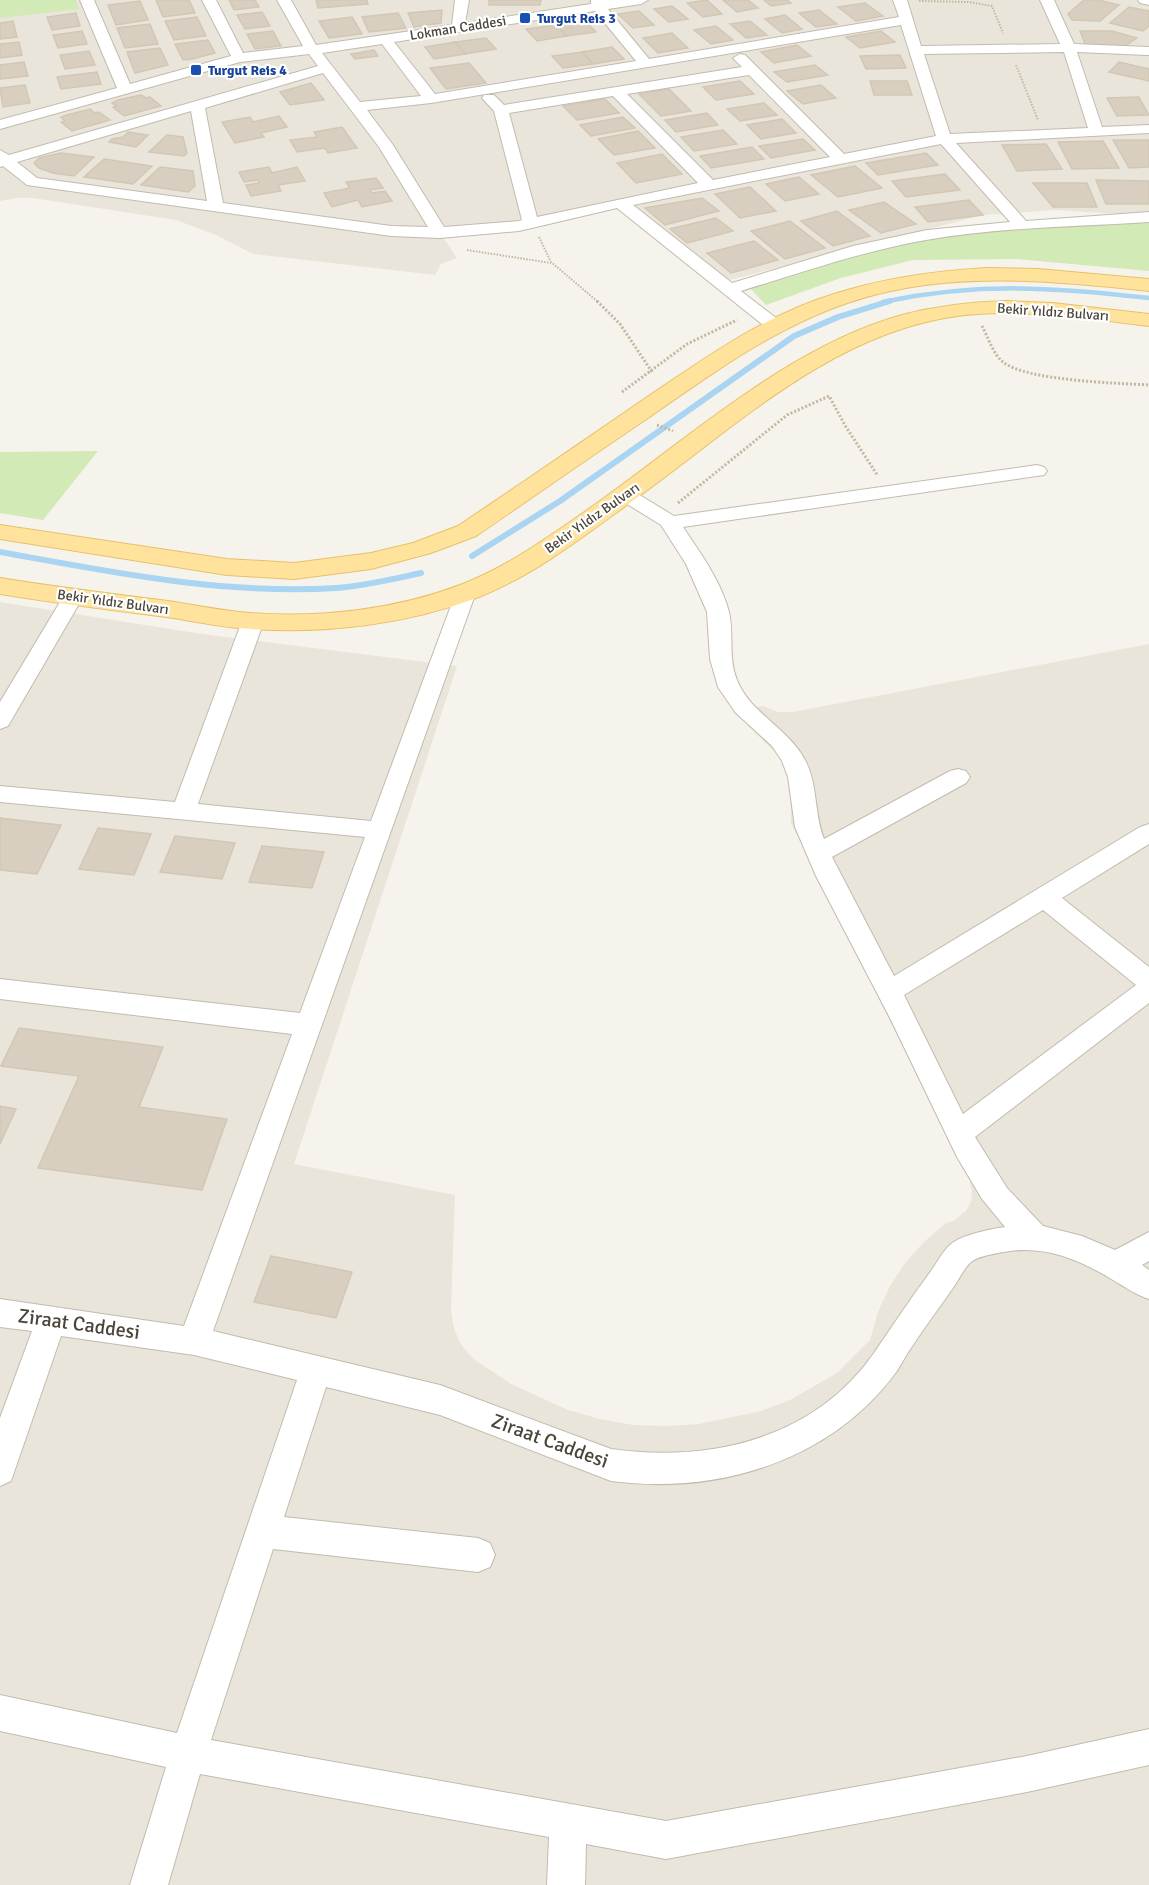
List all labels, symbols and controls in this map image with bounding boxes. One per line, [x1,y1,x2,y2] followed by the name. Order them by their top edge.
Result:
[537,10,616,27] place label: Turgut Reis 3
[518,11,532,25] marker: Turgut Reis 3
[409,12,507,44] street label: Lokman Caddesi
[208,62,287,79] place label: Turgut Reis 4
[189,63,203,77] marker: Turgut Reis 4
[996,300,1110,324] street label: Bekir Yıldız Bulvarı
[541,479,643,557] street label: Bekir Yıldız Bulvarı
[56,586,170,618] street label: Bekir Yıldız Bulvarı
[16,1303,142,1345] street label: Ziraat Caddesi
[488,1408,612,1474] street label: Ziraat Caddesi

